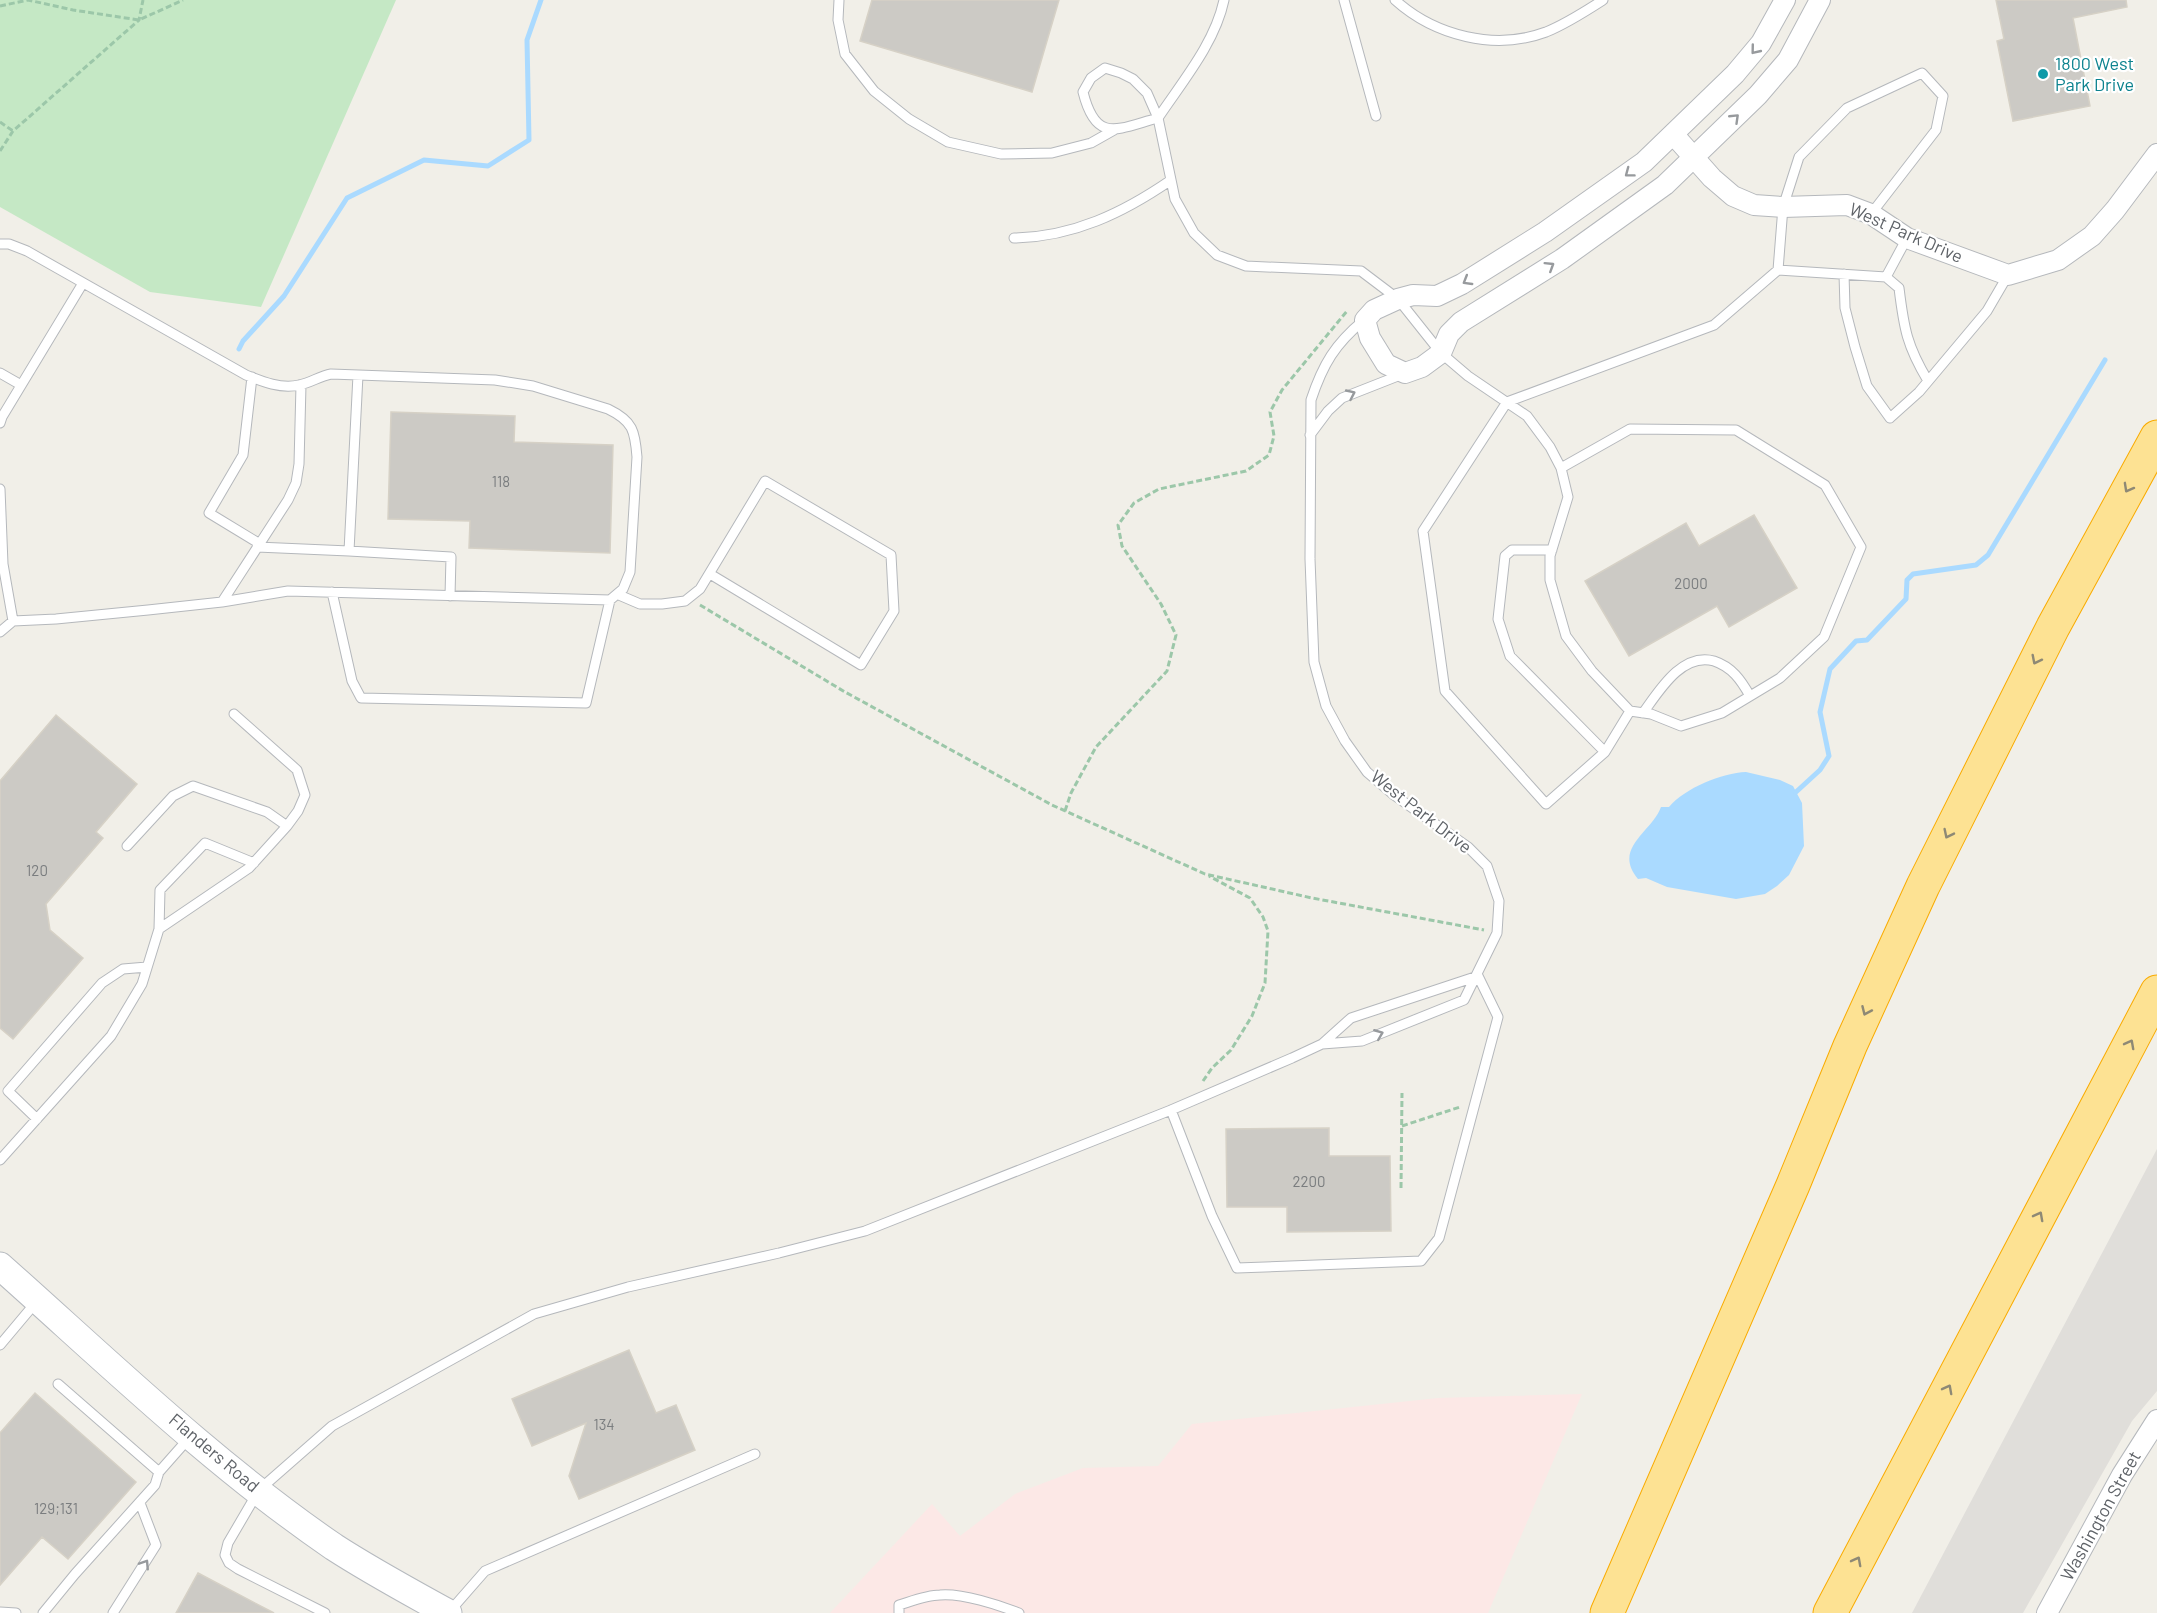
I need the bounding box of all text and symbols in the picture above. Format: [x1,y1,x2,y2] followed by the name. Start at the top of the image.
[1751,43,1762,54] one-way arrow
[2055,52,2134,95] place label: 1800 West Park Drive
[2036,67,2050,81] marker: 1800 West Park Drive
[1727,114,1738,125] one-way arrow
[1625,165,1636,176] one-way arrow
[1846,197,1967,267] street label: West Park Drive
[1544,262,1554,274] one-way arrow
[1463,274,1473,285] one-way arrow
[1344,390,1355,402] one-way arrow
[492,472,510,490] house number: 118
[2124,482,2135,492] one-way arrow
[1674,574,1708,592] house number: 2000
[2032,654,2043,664] one-way arrow
[1367,765,1477,858] street label: West Park Drive
[1944,827,1956,838] one-way arrow
[26,861,48,879] house number: 120
[1861,1004,1873,1015] one-way arrow
[1373,1029,1384,1041] one-way arrow
[2123,1040,2134,1050] one-way arrow
[1292,1172,1326,1190] house number: 2200
[2032,1212,2043,1223] one-way arrow
[1941,1384,1952,1395] one-way arrow
[165,1408,264,1496] street label: Flanders Road
[593,1415,615,1433] house number: 134
[2055,1447,2145,1584] street label: Washington Street
[34,1499,78,1517] house number: 129;131
[1850,1557,1861,1568] one-way arrow
[137,1560,149,1570] one-way arrow

